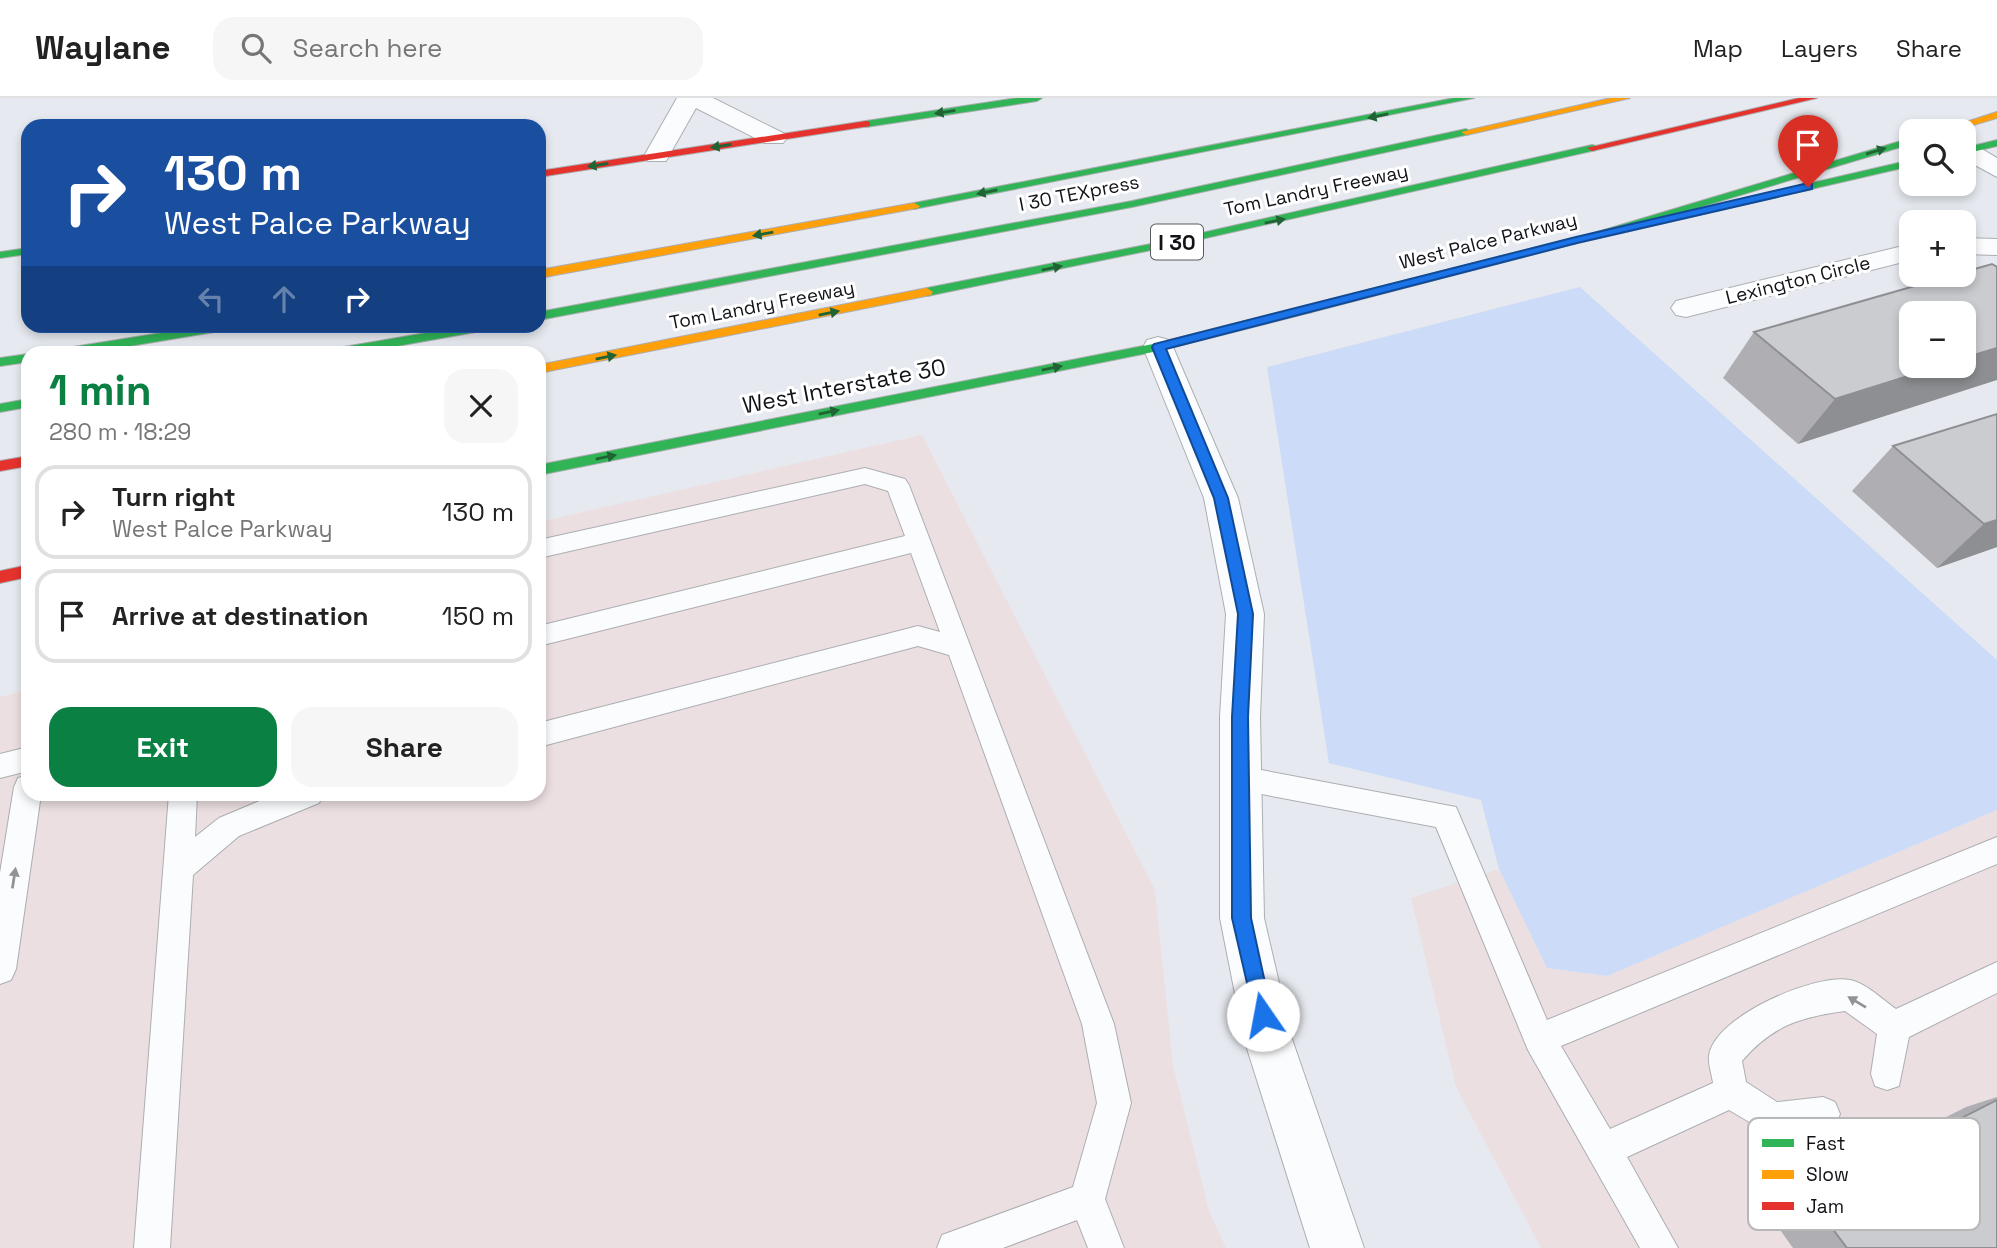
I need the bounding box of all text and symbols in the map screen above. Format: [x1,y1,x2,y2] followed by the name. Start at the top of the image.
[213,17,703,80] search box
[35,27,171,69] text: Waylane
[237,29,275,67] icon: search
[293,31,442,65] text: Search here
[1693,33,1743,64] text: Map
[1781,33,1858,64] text: Layers
[1896,33,1962,64] text: Share
[934,107,956,118] one-way arrow
[1367,111,1389,122] one-way arrow
[1778,115,1838,187] pin
[1899,119,1976,378] map controls
[1899,119,1976,196] button: search
[1789,126,1827,164] icon: arrive
[709,141,731,152] one-way arrow
[164,142,302,204] text: 130 m
[1866,146,1887,156] one-way arrow
[49,147,140,238] icon: right
[1222,158,1410,222] street label: Tom Landry Freeway
[587,160,609,171] one-way arrow
[1017,169,1141,217] street label: I 30 TEXpress
[976,187,998,198] one-way arrow
[164,203,471,243] text: West Palce Parkway
[1397,207,1579,275] street label: West Palce Parkway
[1899,210,1976,287] button: +
[1264,215,1286,226] one-way arrow
[1151,225,1203,260] road number: I 30
[752,229,774,240] one-way arrow
[1723,250,1873,310] street label: Lexington Circle
[1041,262,1063,273] one-way arrow
[667,275,857,335] street label: Tom Landry Freeway
[192,280,230,318] icon: left
[265,280,303,318] icon: ahead
[338,280,376,318] icon: right
[1899,301,1976,378] button: −
[818,307,840,318] one-way arrow
[595,351,617,362] one-way arrow
[740,352,948,420] street label: West Interstate 30
[1041,363,1063,374] one-way arrow
[49,364,152,417] text: 1 min
[444,369,518,443] button: close
[818,407,840,418] one-way arrow
[49,417,191,447] text: 280 m · 18:29
[595,451,617,462] one-way arrow
[112,480,236,514] text: Turn right
[53,493,91,531] icon: right
[442,495,514,529] text: 130 m
[112,514,333,544] text: West Palce Parkway
[53,597,91,635] icon: arrive
[112,599,369,633] text: Arrive at destination
[442,599,514,633] text: 150 m
[49,707,277,787] button: Exit
[291,707,518,787] button: Share
[9,866,20,888] one-way arrow
[1226,978,1300,1052] position arrow
[1847,996,1867,1009] one-way arrow
[1748,1118,1980,1230] legend
[1806,1131,1846,1156] text: Fast
[1806,1162,1849,1187] text: Slow
[1806,1194,1844,1219] text: Jam

